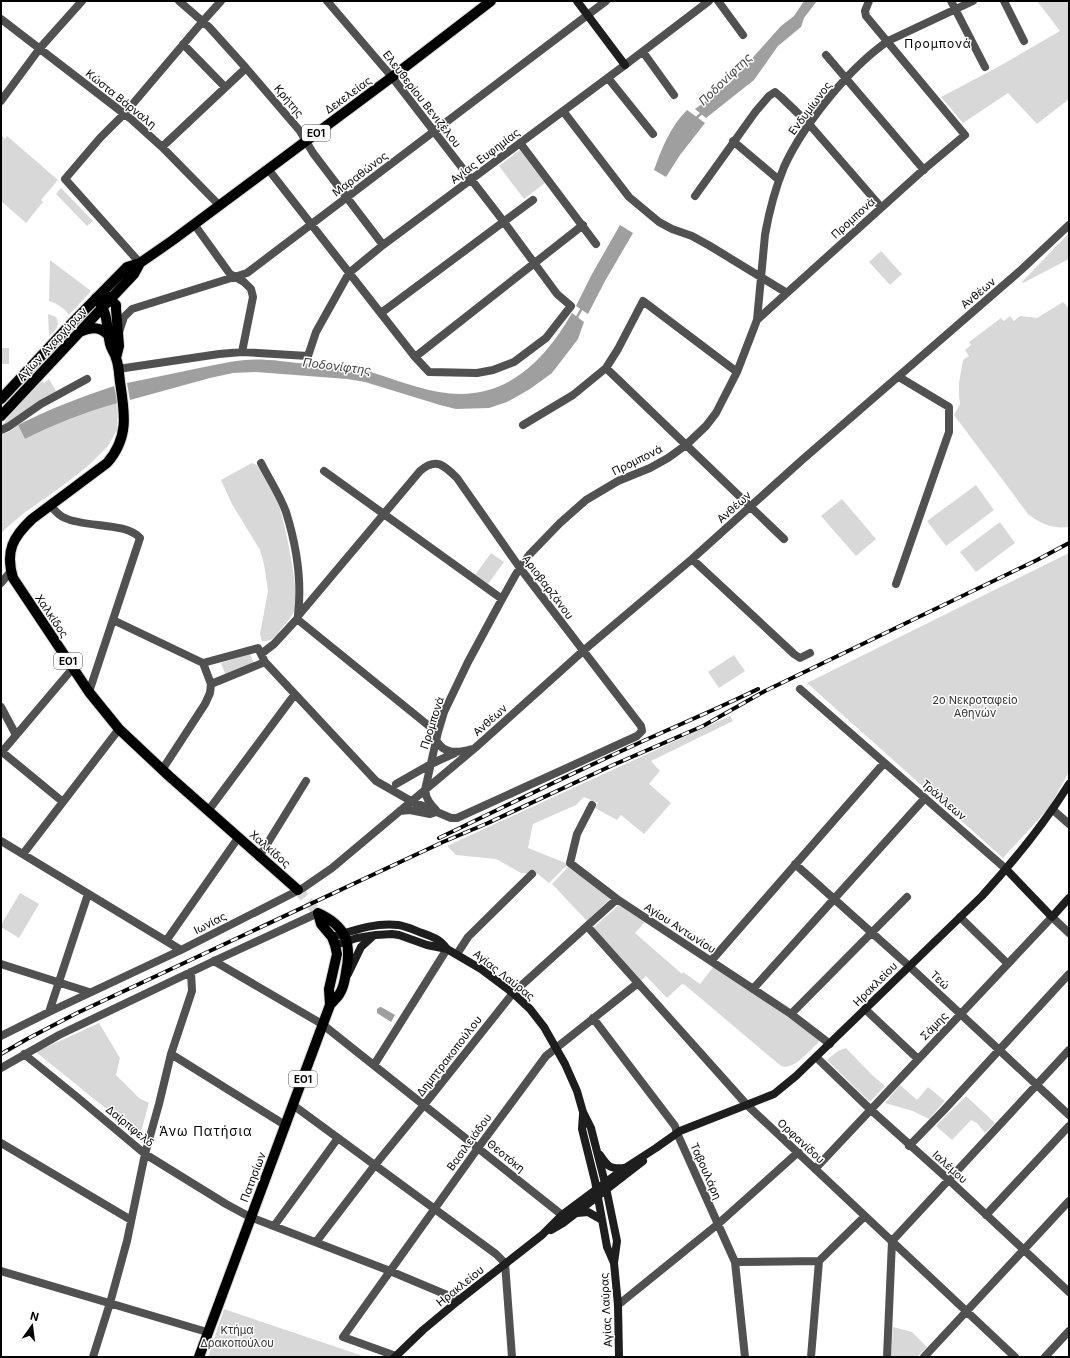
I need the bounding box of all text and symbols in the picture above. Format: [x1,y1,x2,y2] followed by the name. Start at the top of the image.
[904,36,972,51] district label: Προμπονά
[380,48,464,150] street label: Ελευθερίου Βενιζέλου
[695,50,755,108] water label: Ποδονίφτης
[83,66,159,132] street label: Κώστα Βάρναλη
[322,73,374,117] street label: Δεκελείας
[785,78,835,138] street label: Ενδυμίωνος
[271,82,307,120] street label: Κρήτης
[302,125,330,141] road number: ΕΟ1
[447,125,523,187] street label: Αγίας Ευφημίας
[329,149,391,199] street label: Μαραθώνος
[828,195,878,241] street label: Προμπονά
[958,274,999,312] street label: Ανθέων
[14,304,90,384] street label: Αγίων Αναργύρων
[302,354,372,378] water label: Ποδονίφτης
[609,442,665,478] street label: Προμπονά
[714,488,754,526] street label: Ανθέων
[519,552,577,622] street label: Αριοβαρζάνου
[32,592,72,640] street label: Χαλκίδος
[54,653,82,669] road number: ΕΟ1
[932,693,1018,720] park label: 2ο Νεκροταφείο Αθηνών
[417,695,447,751] street label: Προμπονά
[470,701,510,739] street label: Ανθέων
[919,777,970,824] street label: Τράλλεων
[247,827,293,871] street label: Χαλκίδος
[642,900,718,956] street label: Αγίου Αντωνίου
[191,909,229,937] street label: Ιωνίας
[470,947,538,1003] street label: Αγίας Λαύρας
[850,959,900,1009] street label: Ηρακλείου
[928,968,953,992] street label: Τεώ
[917,1009,951,1043] street label: Σάμης
[413,1013,485,1099] street label: Δημητρακοπούλου
[289,1071,317,1087] road number: ΕΟ1
[103,1102,157,1150] street label: Δαίρπφελδ
[444,1111,494,1173] street label: Βασιλειάδου
[775,1116,827,1166] street label: Ορφανίδου
[159,1123,253,1139] district label: Άνω Πατήσια
[484,1136,528,1176] street label: Θεοτόκη
[687,1140,725,1202] street label: Ταβουλάρη
[930,1148,970,1186] street label: Ιαλέμου
[237,1149,269,1204] street label: Πατησίων
[433,1263,487,1309] street label: Ηρακλείου
[597,1272,615,1348] street label: Αγίας Λαύρας
[12,1306,52,1346] north arrow
[29,1308,40,1324] text: N
[200,1323,274,1350] park label: Κτήμα Δρακοπούλου

